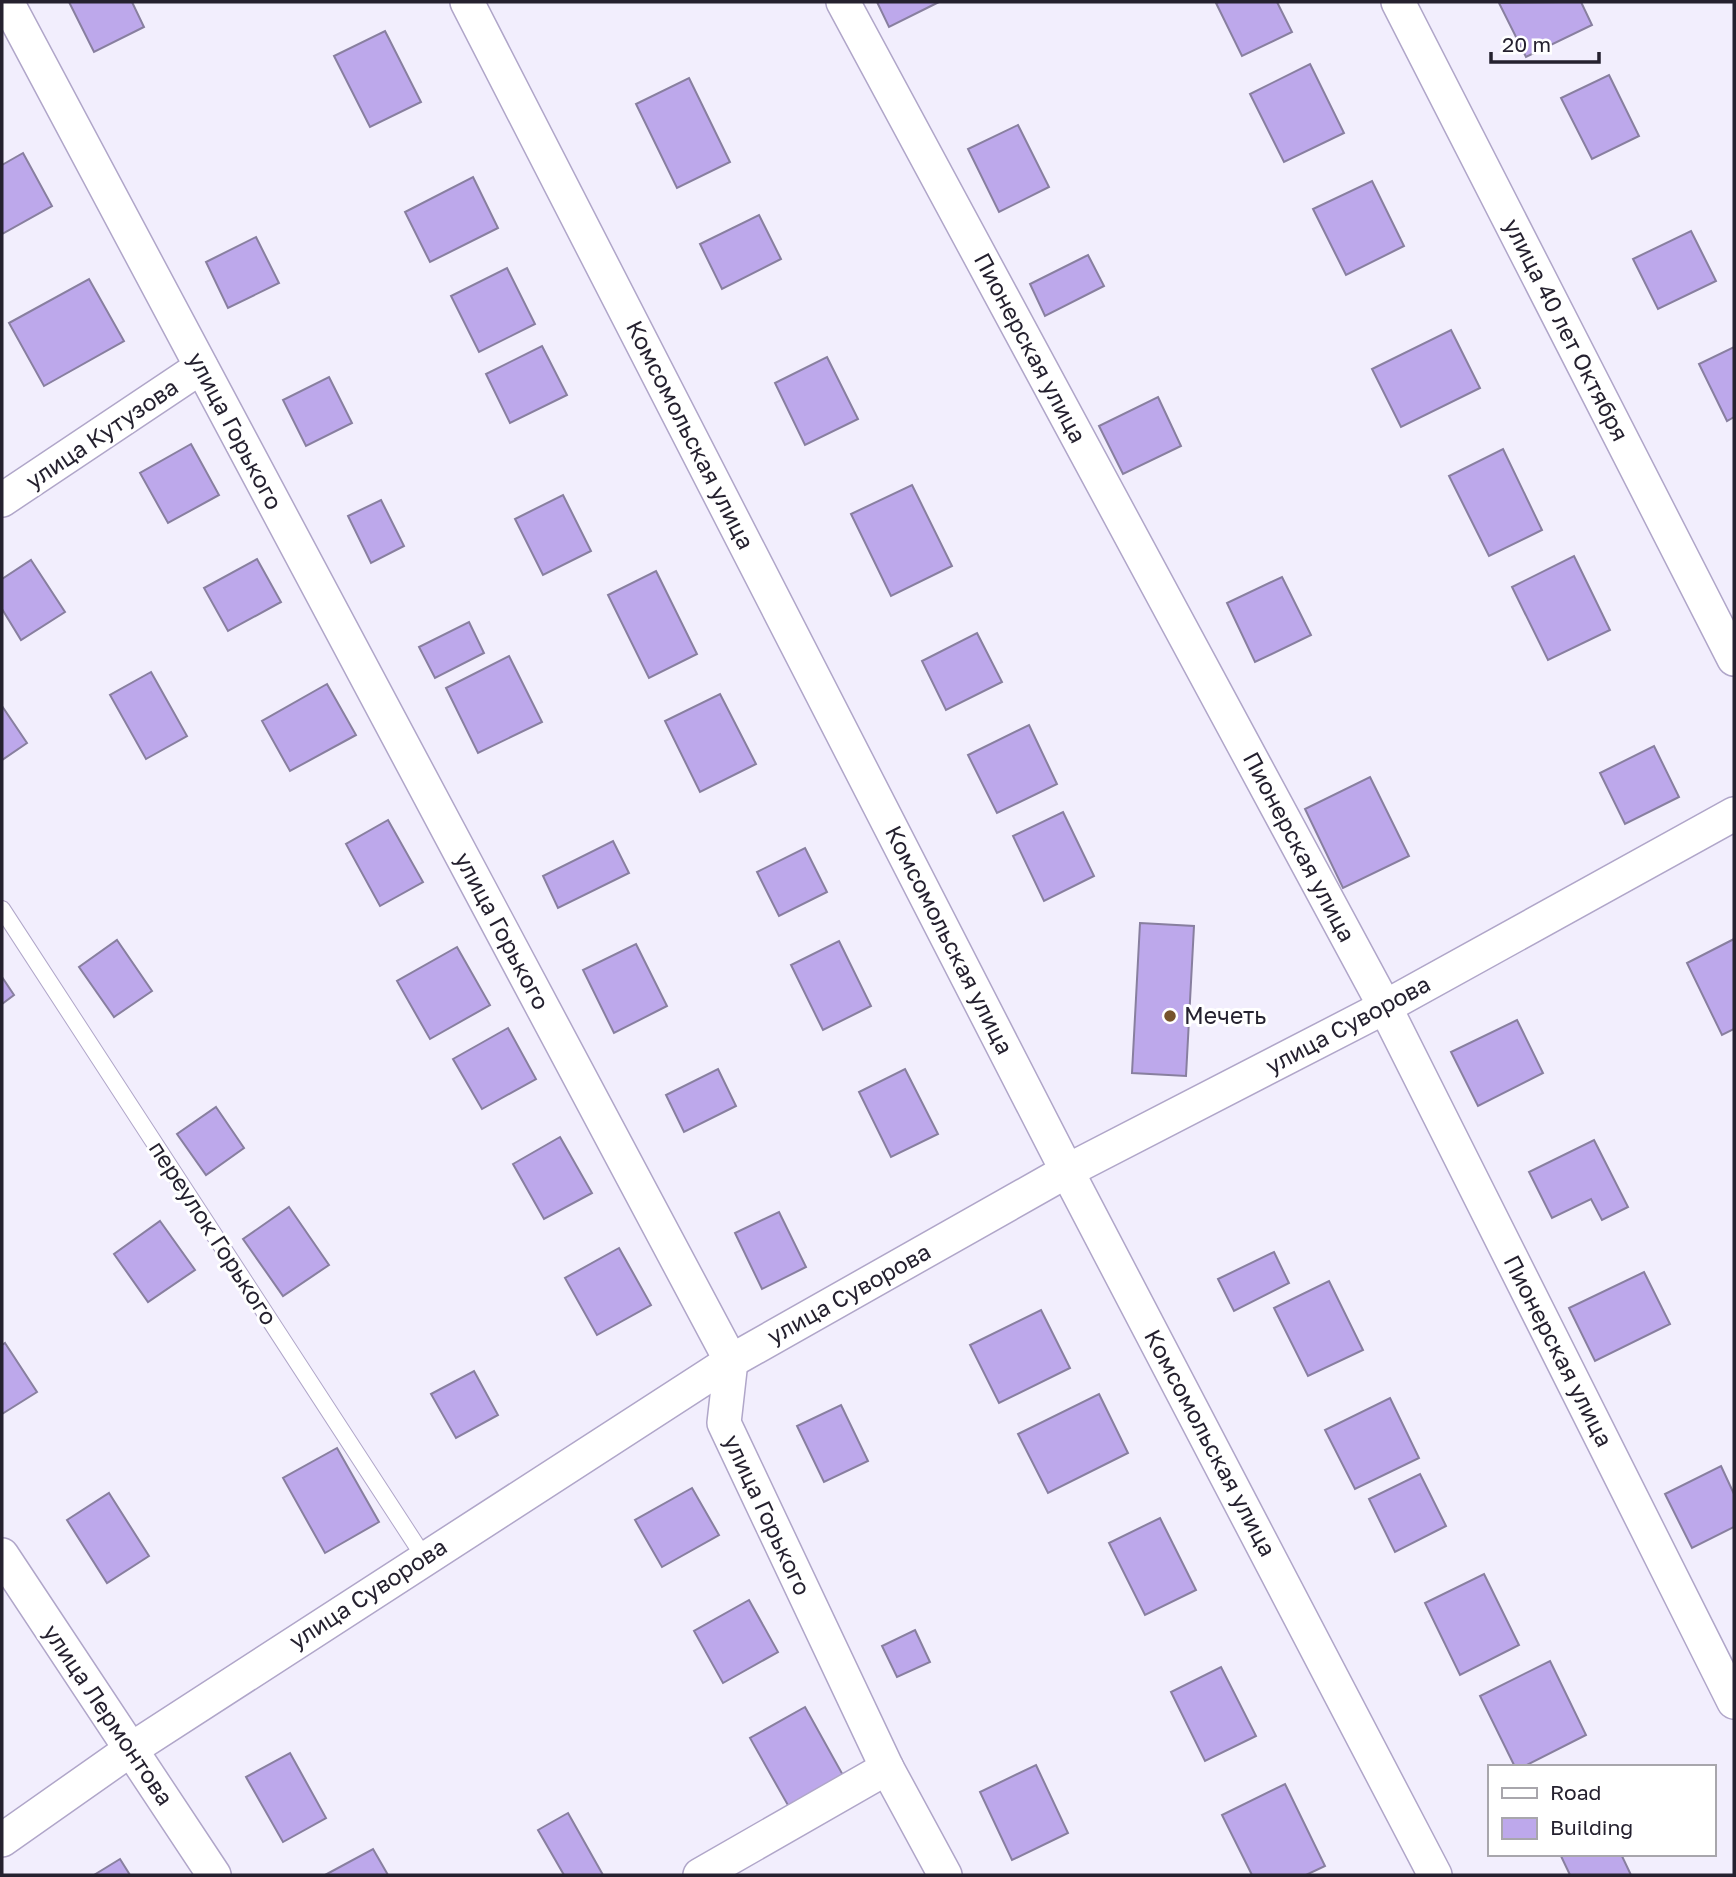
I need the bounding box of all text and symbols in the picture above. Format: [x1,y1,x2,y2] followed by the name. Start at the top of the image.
[1491,21,1600,65] scale bar
[1502,31,1551,57] text: 20 m
[1499,214,1635,446] street label: улица 40 лет Октября
[969,248,1093,447] street label: Пионерская улица
[621,315,761,554] street label: Комсомольская улица
[183,347,289,514] street label: улица Горького
[20,372,183,494] street label: улица Кутузова
[1238,747,1362,946] street label: Пионерская улица
[880,820,1020,1059] street label: Комсомольская улица
[450,847,556,1014] street label: улица Горького
[1260,969,1435,1079] street label: улица Суворова
[1184,1001,1266,1029] place label: Мечеть
[1162,1008,1178,1024] marker: Мечеть
[144,1135,284,1330] street label: переулок Горького
[762,1237,935,1350] street label: улица Суворова
[1498,1250,1619,1451] street label: Пионерская улица
[1139,1324,1283,1561] street label: Комсомольская улица
[718,1430,817,1599] street label: улица Горького
[283,1532,452,1655] street label: улица Суворова
[38,1619,180,1810] street label: улица Лермонтова
[1488,1765,1715,1856] legend
[1550,1779,1601,1805] text: Road
[1550,1814,1633,1840] text: Building

